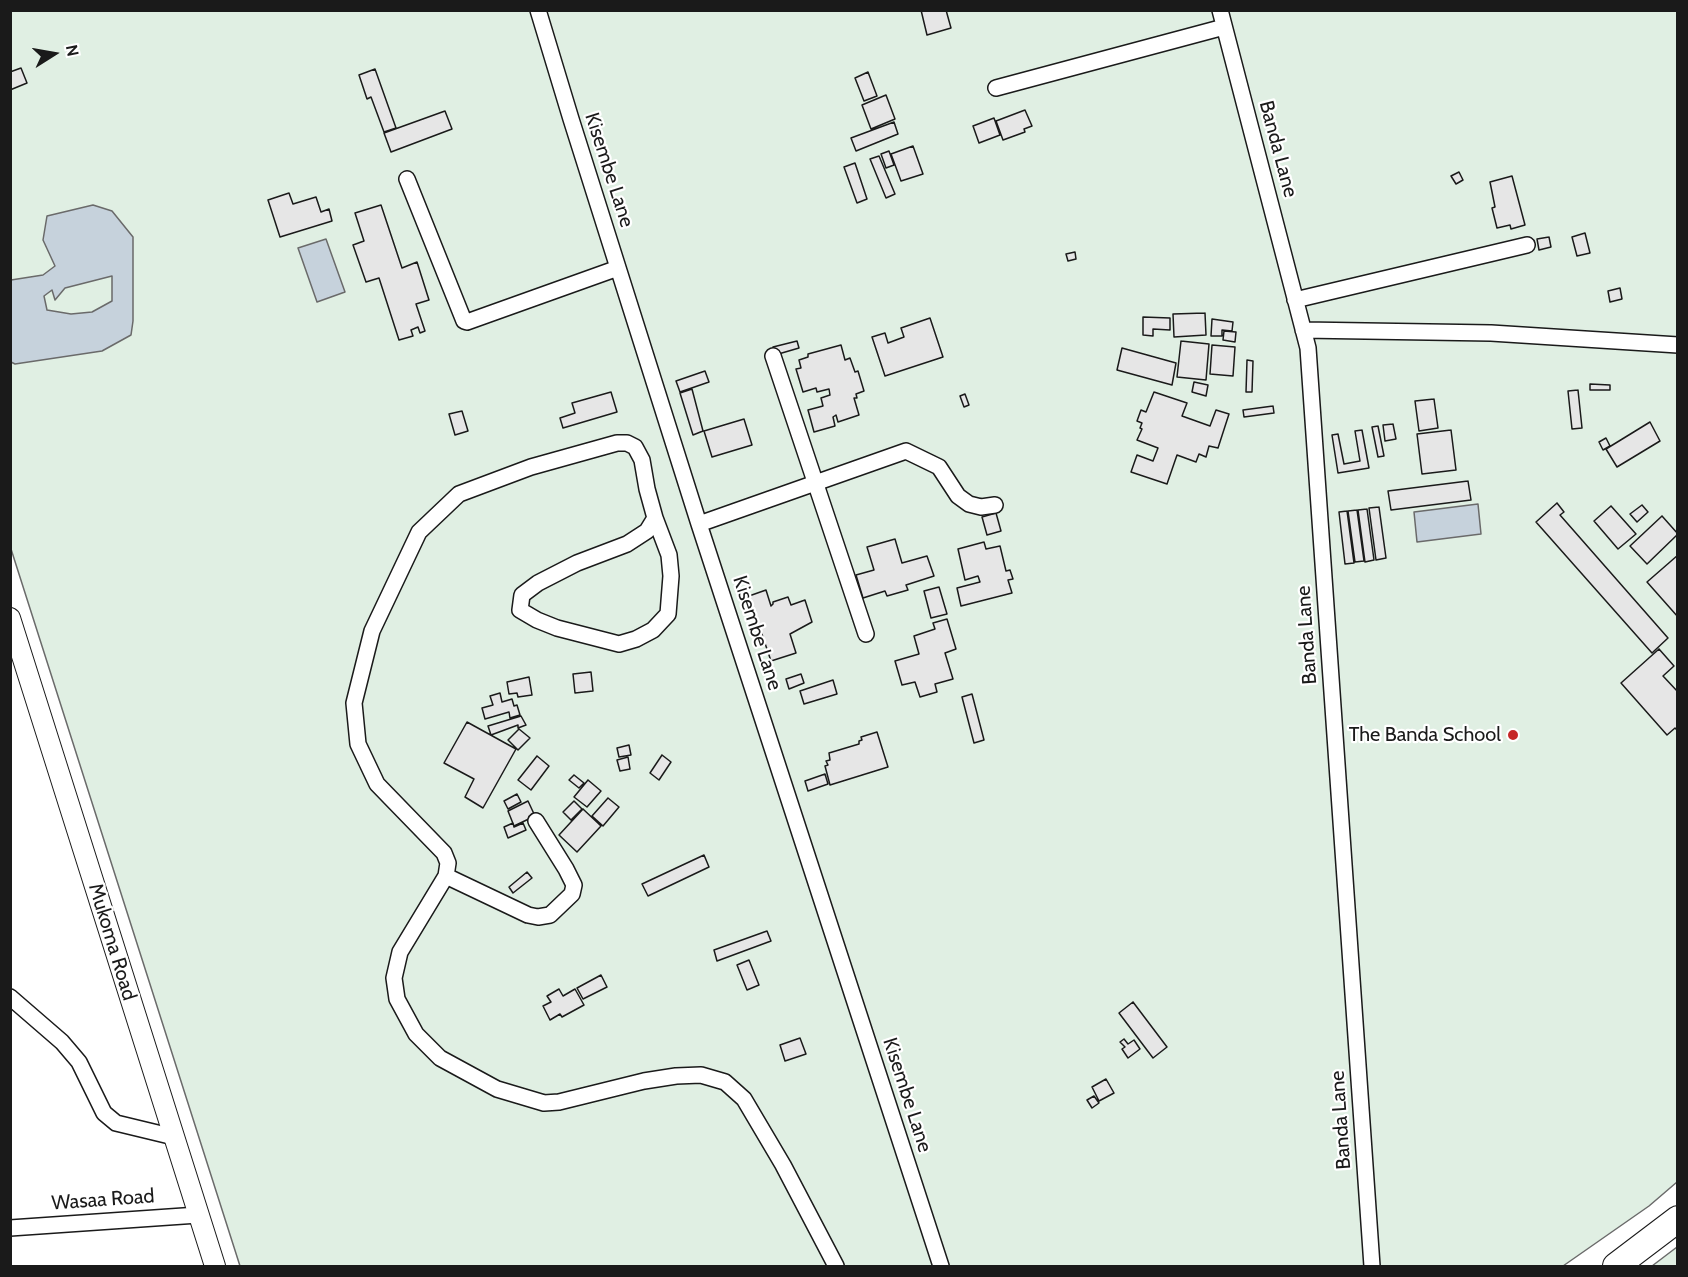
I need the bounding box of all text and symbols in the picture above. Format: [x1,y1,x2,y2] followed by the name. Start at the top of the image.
[24,24,84,84] north arrow
[62,43,83,58] text: N
[1254,98,1302,200] street label: Banda Lane
[579,110,639,230] street label: Kisembe Lane
[727,573,787,693] street label: Kisembe Lane
[1292,585,1322,685] street label: Banda Lane
[1349,723,1501,747] place label: The Banda School
[1506,728,1520,742] marker: The Banda School
[83,881,141,1003] street label: Mukoma Road
[877,1035,937,1155] street label: Kisembe Lane
[1326,1070,1356,1170] street label: Banda Lane
[51,1184,155,1216] street label: Wasaa Road

